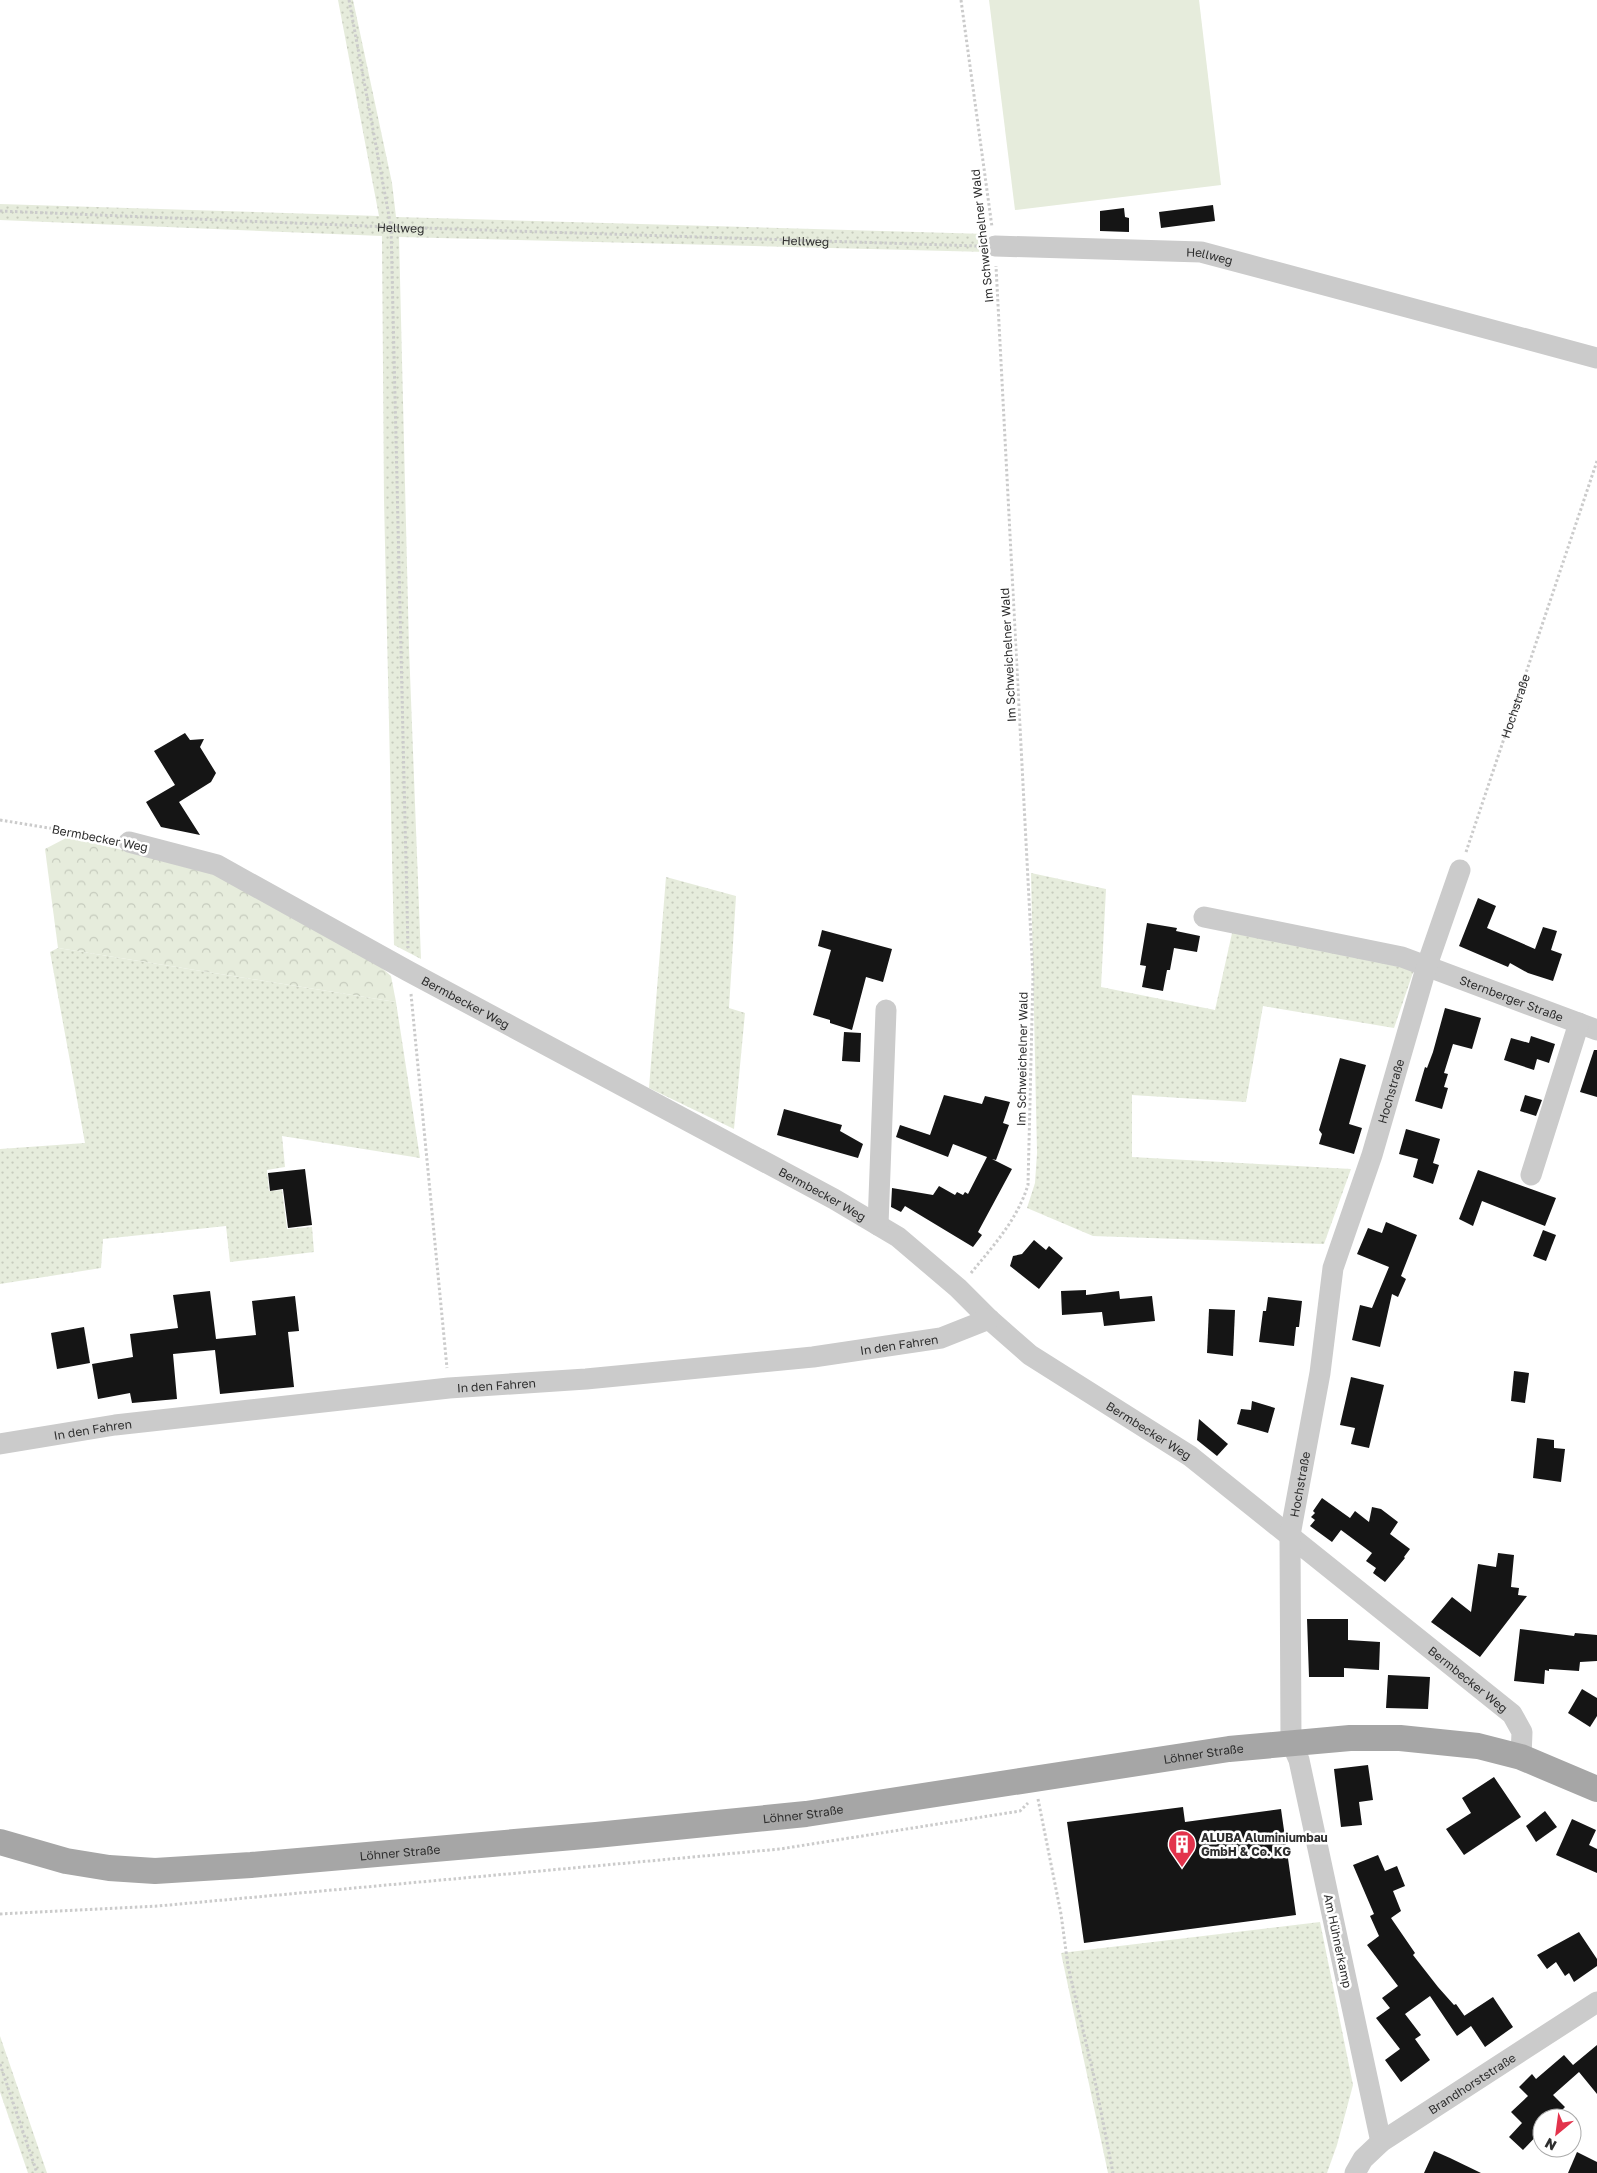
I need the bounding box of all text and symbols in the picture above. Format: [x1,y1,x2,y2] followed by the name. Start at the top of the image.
[968,168,996,304] street label: Im Schweichelner Wald
[377,219,425,236] street label: Hellweg
[781,232,830,249] street label: Hellweg
[1186,244,1235,268] street label: Hellweg
[997,588,1019,722] street label: Im Schweichelner Wald
[1497,672,1533,740] street label: Hochstraße
[51,821,149,855] street label: Bermbecker Weg
[419,972,513,1032] street label: Bermbecker Weg
[1458,972,1566,1024] street label: Sternberger Straße
[1013,992,1031,1126] street label: Im Schweichelner Wald
[1374,1057,1407,1125] street label: Hochstraße
[776,1163,869,1224] street label: Bermbecker Weg
[859,1331,939,1357] street label: In den Fahren
[456,1375,536,1395] street label: In den Fahren
[1104,1398,1194,1463] street label: Bermbecker Weg
[53,1416,133,1443] street label: In den Fahren
[1286,1450,1313,1518] street label: Hochstraße
[1425,1643,1511,1715] street label: Bermbecker Weg
[1162,1740,1244,1766] street label: Löhner Straße
[762,1801,844,1826] street label: Löhner Straße
[1167,1829,1197,1868] building icon: ALUBA Aluminiumbau GmbH & Co. KG
[1201,1830,1328,1859] place label: ALUBA Aluminiumbau GmbH & Co. KG
[359,1841,441,1863] street label: Löhner Straße
[1321,1893,1355,1989] street label: Am Hühnerkamp
[1425,2049,1518,2117] street label: Brandhorststraße
[1532,2108,1582,2158] north arrow
[1542,2135,1559,2155] text: N

